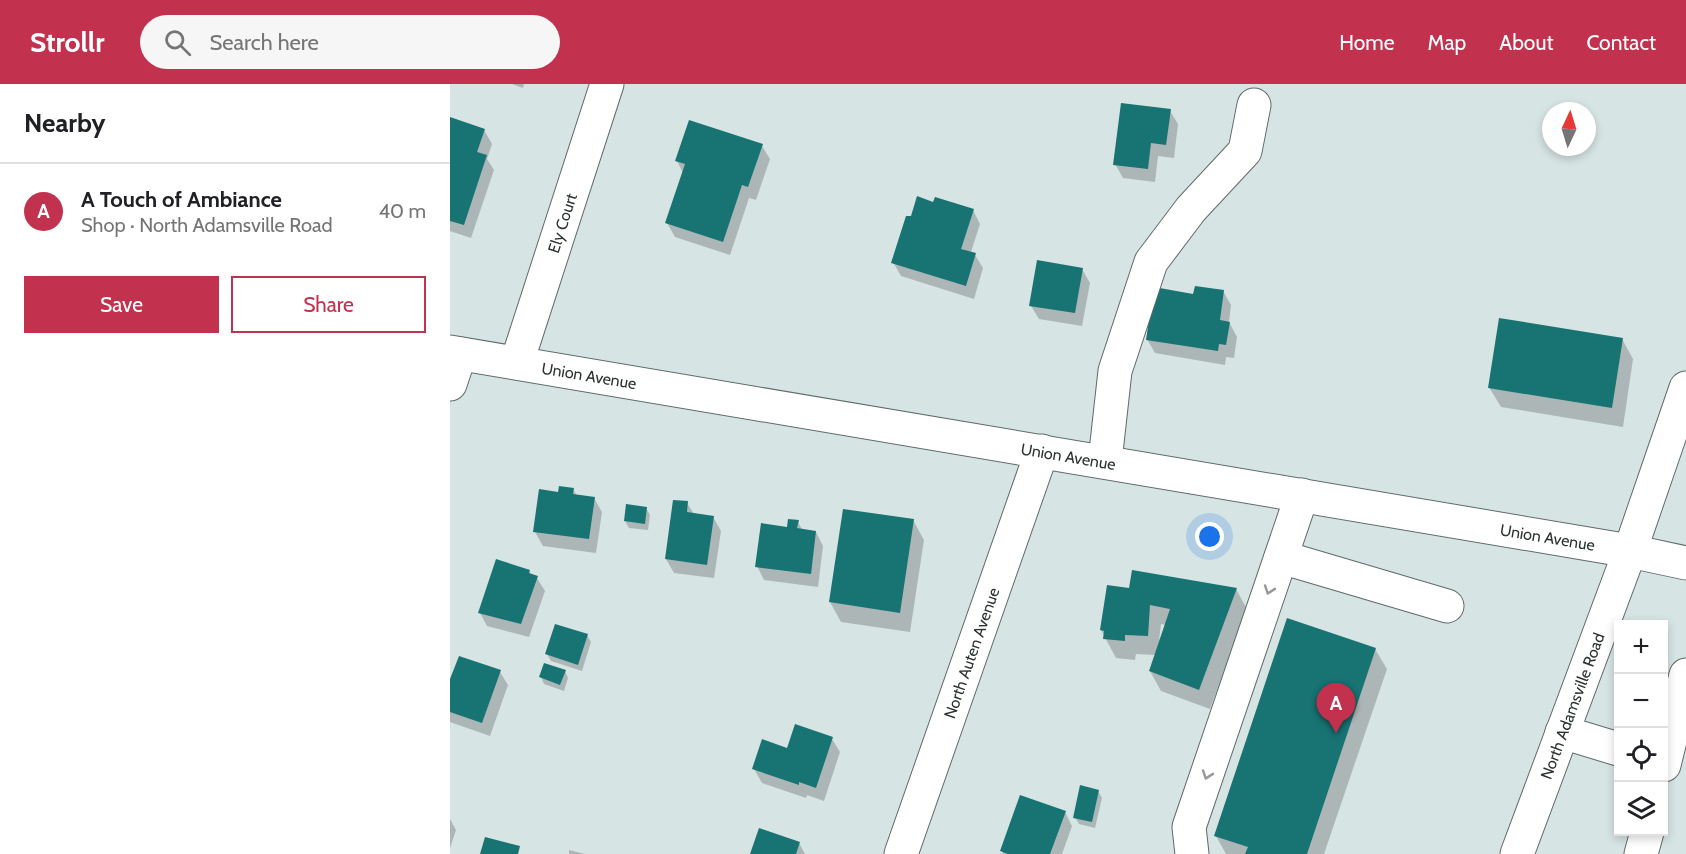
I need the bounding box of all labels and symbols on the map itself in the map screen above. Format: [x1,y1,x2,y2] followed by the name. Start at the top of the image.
[1542,102,1596,156] north arrow
[544,190,581,255] street label: Ely Court
[540,359,638,393] street label: Union Avenue
[1019,439,1117,474] street label: Union Avenue
[1499,520,1596,555] street label: Union Avenue
[1195,522,1224,551] your location
[1264,584,1277,595] one-way arrow
[940,585,1003,721] street label: North Auten Avenue
[1537,630,1609,782] street label: North Adamsville Road
[1316,684,1356,733] pin: A
[1201,769,1214,780] one-way arrow

